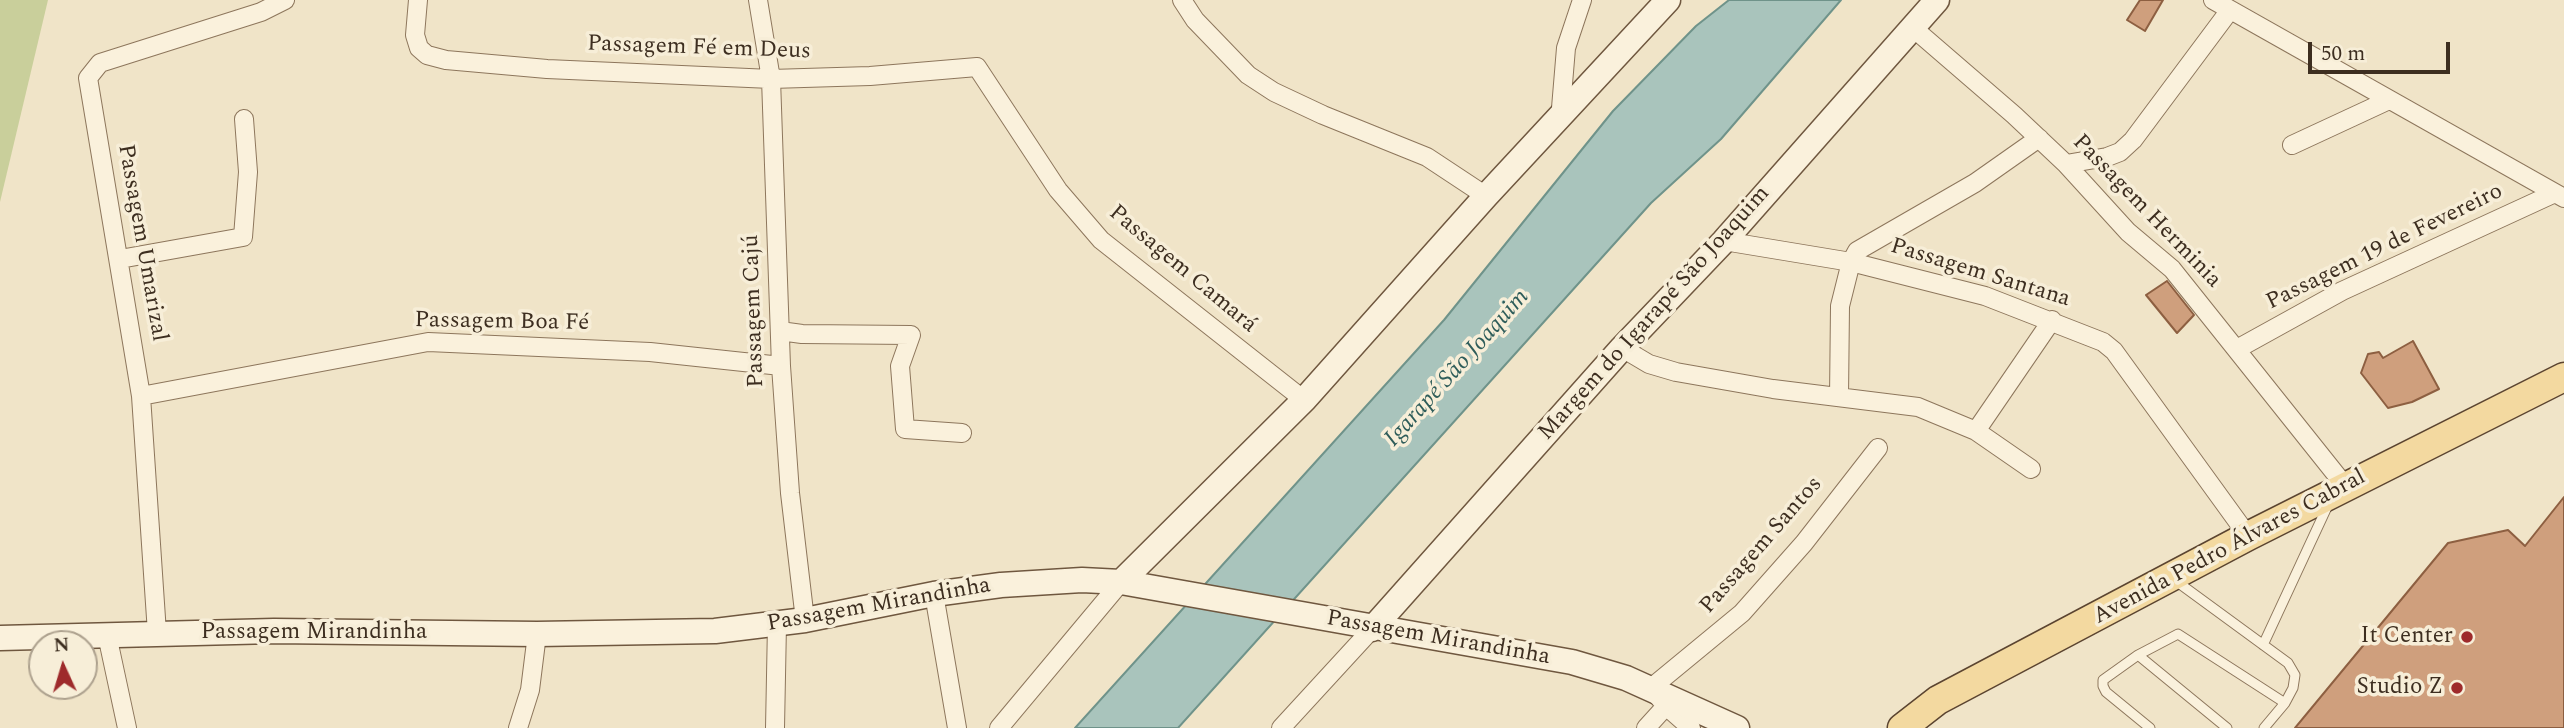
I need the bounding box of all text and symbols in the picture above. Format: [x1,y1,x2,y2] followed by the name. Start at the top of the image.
[2312,28,2454,72] scale bar
[587,31,811,67] street label: Passagem Fé em Deus
[2321,38,2365,70] text: 50 m
[2066,130,2226,294] street label: Passagem Herminia
[110,142,172,344] street label: Passagem Umarizal
[2262,179,2508,317] street label: Passagem 19 de Fevereiro
[1533,181,1777,447] street label: Margem do Igarapé São Joaquim
[1102,200,1262,340] street label: Passagem Camará
[739,234,771,388] street label: Passagem Cajú
[1887,234,2073,314] street label: Passagem Santana
[1380,284,1536,454] water label: Igarapé São Joaquim
[414,308,590,338] street label: Passagem Boa Fé
[2089,464,2371,632] street label: Avenida Pedro Álvares Cabral
[1695,472,1829,620] street label: Passagem Santos
[765,573,993,639] street label: Passagem Mirandinha
[1324,606,1552,672] street label: Passagem Mirandinha
[201,619,427,647] street label: Passagem Mirandinha
[2361,623,2453,651] place label: It Center
[2459,629,2475,645] marker: It Center
[28,630,98,700] north arrow
[53,631,70,661] text: N
[2356,674,2443,702] place label: Studio Z
[2449,680,2465,696] marker: Studio Z

